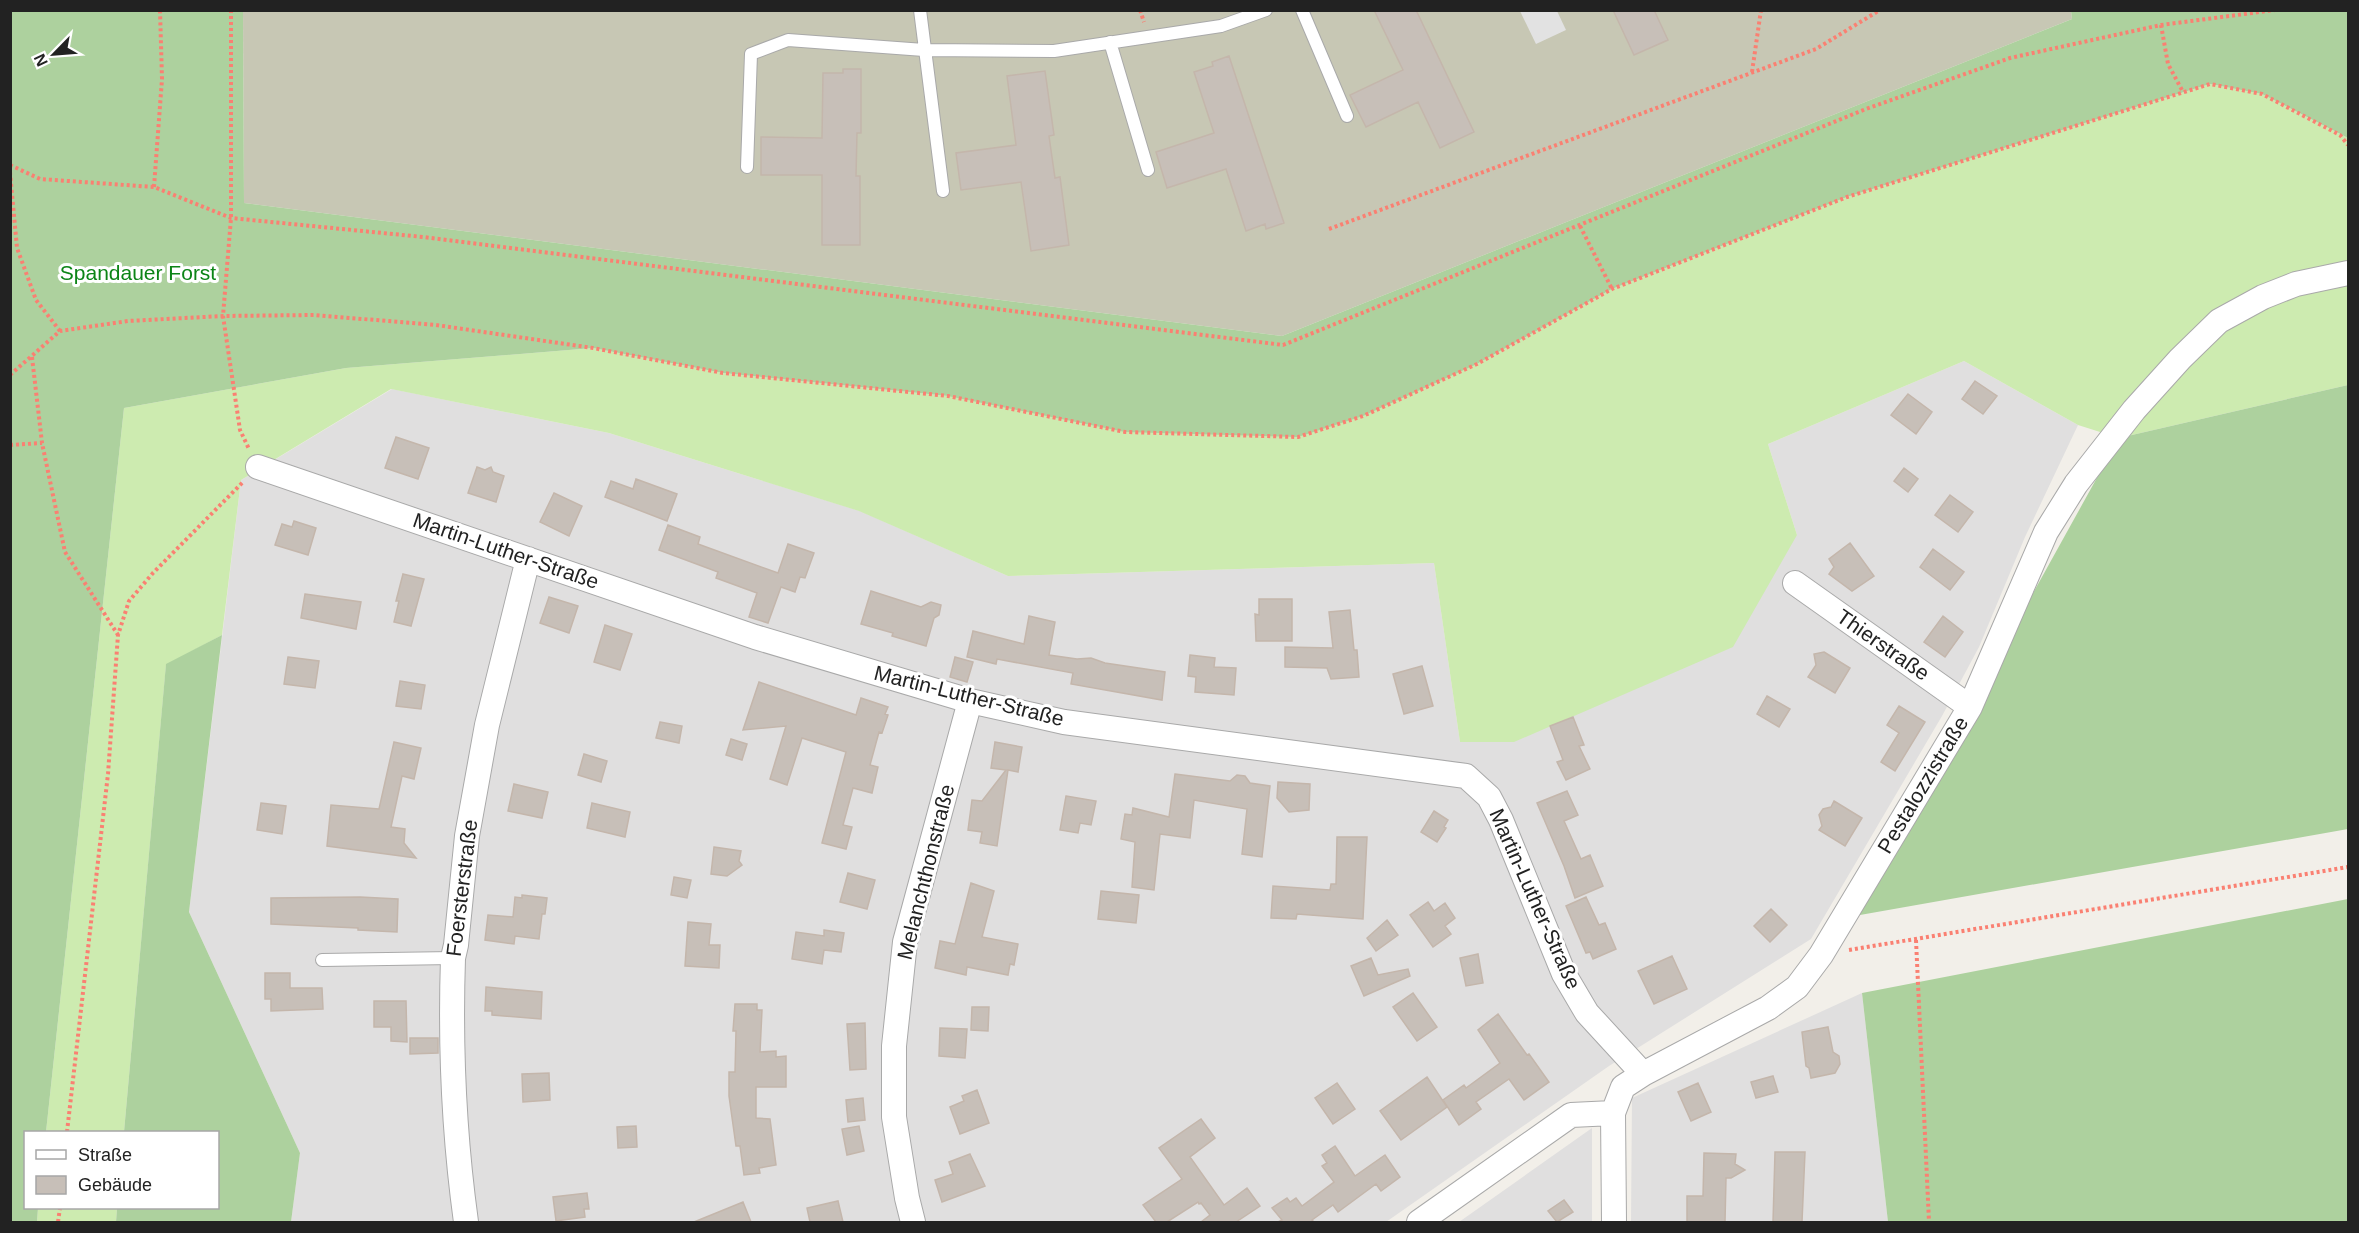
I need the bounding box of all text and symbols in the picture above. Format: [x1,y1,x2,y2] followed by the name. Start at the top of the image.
[24,24,84,84] north arrow
[31,51,51,69] text: N
[60,261,216,284] park label: Spandauer Forst
[410,508,602,593] street label: Martin-Luther-Straße
[1833,604,1934,685] street label: Thierstraße
[872,661,1066,730] street label: Martin-Luther-Straße
[1873,712,1972,857] street label: Pestalozzistraße
[893,782,958,962] street label: Melanchthonstraße
[1485,805,1586,993] street label: Martin-Luther-Straße
[442,818,481,958] street label: Foersterstraße
[24,1131,219,1209] legend
[78,1145,132,1165] text: Straße
[78,1175,152,1195] text: Gebäude

